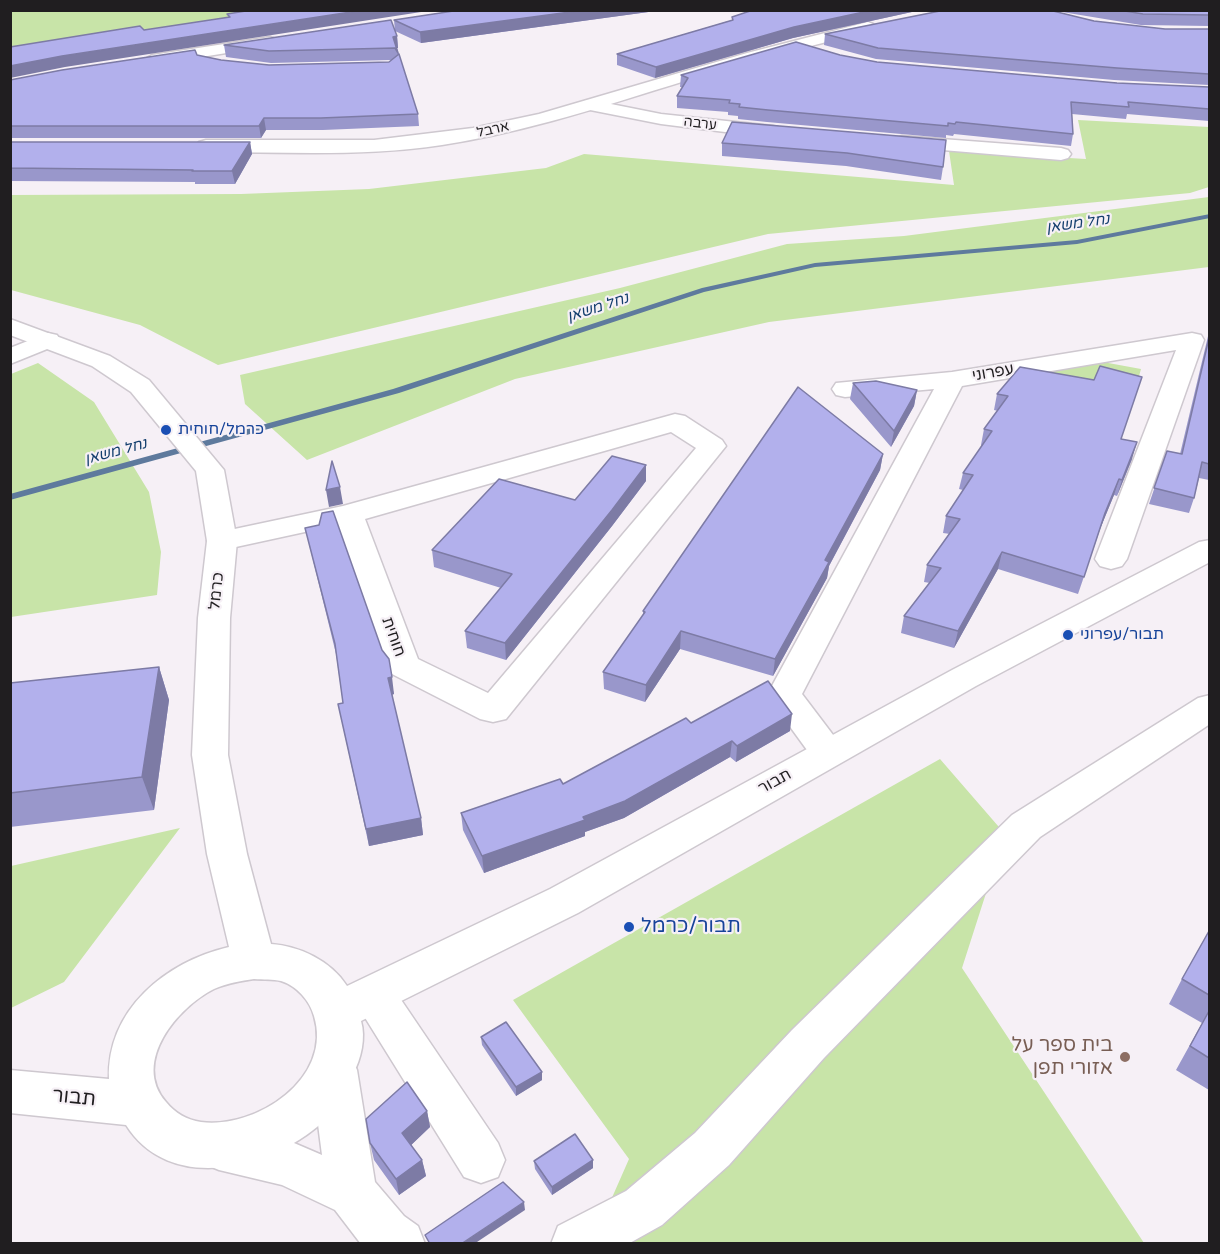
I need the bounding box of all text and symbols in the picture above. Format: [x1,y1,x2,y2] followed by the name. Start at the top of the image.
[682,114,718,134] street label: ערבה
[475,118,511,142] street label: ארבל
[1045,211,1111,237] water label: נחל משאן
[565,290,631,326] water label: נחל משאן
[971,360,1015,386] street label: עפרוני
[178,420,264,440] place label: כרמל/חוחית
[159,423,173,437] marker: כרמל/חוחית
[83,435,149,469] water label: נחל משאן
[205,571,229,611] street label: כרמל
[377,614,409,660] street label: חוחית
[1080,625,1164,645] place label: תבור/עפרוני
[1061,628,1075,642] marker: תבור/עפרוני
[755,765,795,799] street label: תבור
[641,915,741,939] place label: תבור/כרמל
[622,920,636,934] marker: תבור/כרמל
[1012,1034,1113,1081] place label: בית ספר על אזורי תפן
[1118,1050,1132,1064] marker: בית ספר על אזורי תפן
[51,1084,97,1112] street label: תבור

